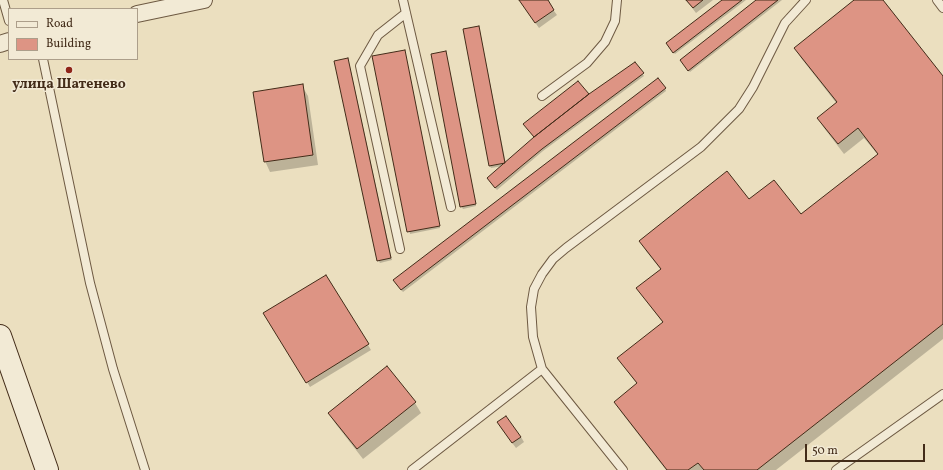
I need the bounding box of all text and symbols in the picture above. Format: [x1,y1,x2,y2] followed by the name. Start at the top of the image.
[8,8,138,60] legend
[46,16,73,32] text: Road
[46,36,91,52] text: Building
[64,65,74,75] marker: улица Шатенево
[12,77,126,93] place label: улица Шатенево
[807,436,927,462] scale bar
[812,443,838,459] text: 50 m

